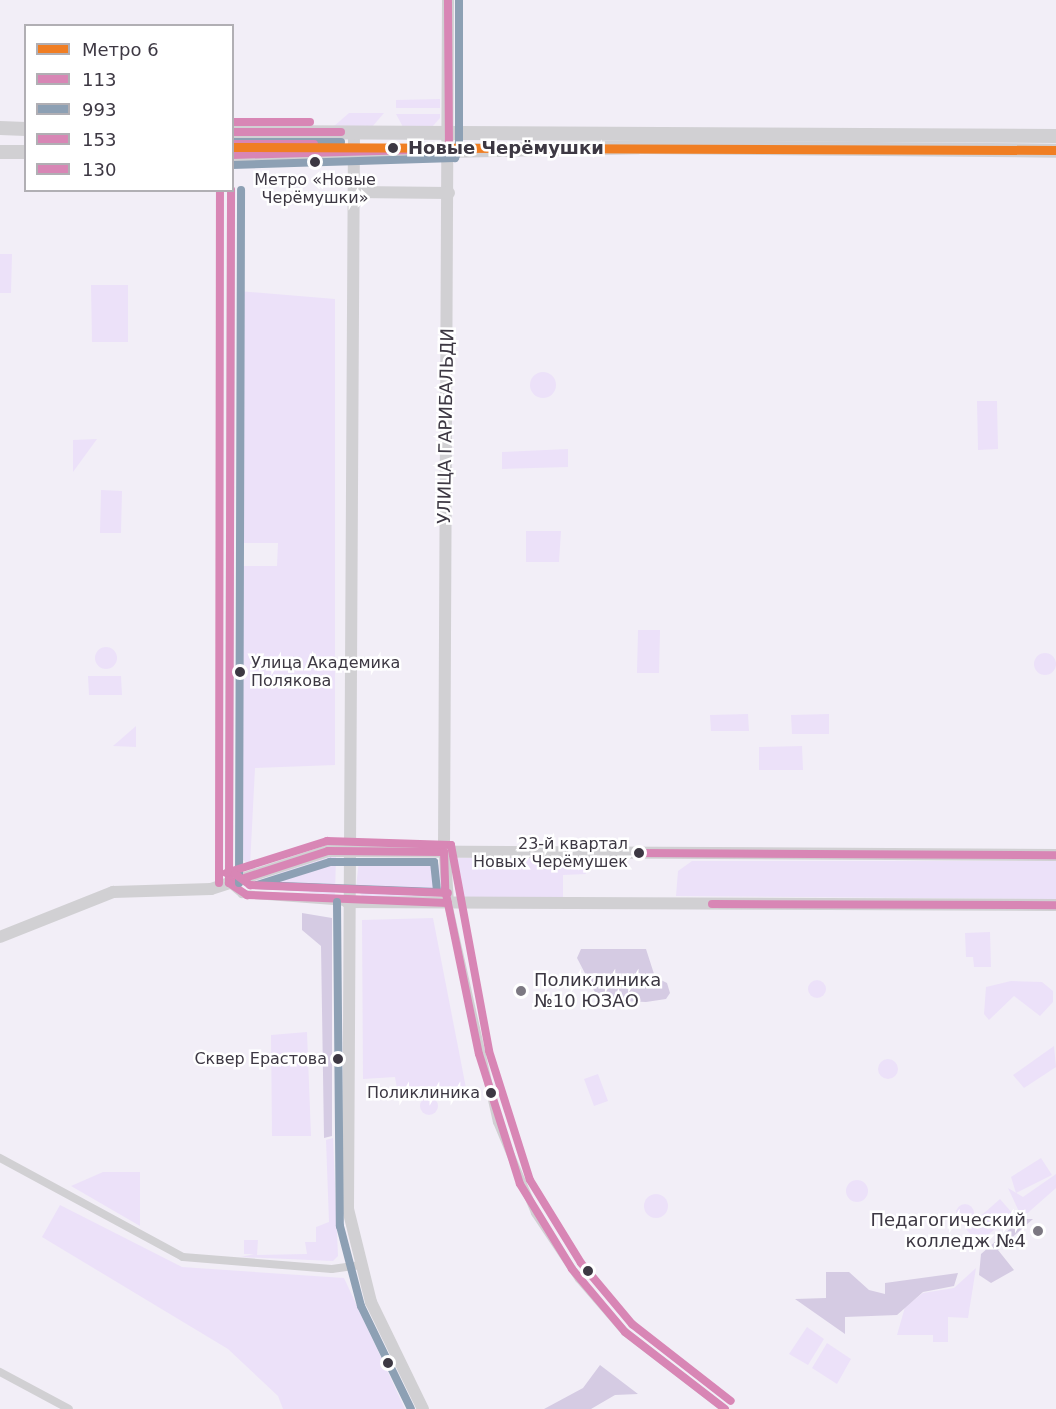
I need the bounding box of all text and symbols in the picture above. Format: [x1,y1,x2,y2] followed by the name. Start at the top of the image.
[24,24,234,192] legend
[82,39,159,60] text: Метро 6
[82,69,116,90] text: 113
[82,99,116,120] text: 993
[82,129,116,150] text: 153
[408,137,604,159] place label: Новые Черёмушки
[383,138,403,158] marker: Новые Черёмушки
[309,156,321,168] marker: Метро «Новые Черёмушки»
[82,159,116,180] text: 130
[254,170,376,208] place label: Метро «Новые Черёмушки»
[433,328,459,524] street label: УЛИЦА ГАРИБАЛЬДИ
[251,653,400,691] place label: Улица Академика Полякова
[234,666,246,678] marker: Улица Академика Полякова
[473,834,628,872] place label: 23-й квартал Новых Черёмушек
[633,847,645,859] marker: 23-й квартал Новых Черёмушек
[534,970,661,1012] place label: Поликлиника №10 ЮЗАО
[512,982,530,1000] marker: Поликлиника №10 ЮЗАО
[194,1049,327,1069] place label: Сквер Ерастова
[332,1053,344,1065] marker: Сквер Ерастова
[367,1083,480,1103] place label: Поликлиника
[485,1087,497,1099] marker: Поликлиника
[870,1210,1026,1252] place label: Педагогический колледж №4
[1031,1224,1045,1238] marker: Педагогический колледж №4
[582,1265,594,1277] unlabelled marker
[382,1357,394,1369] unlabelled marker

